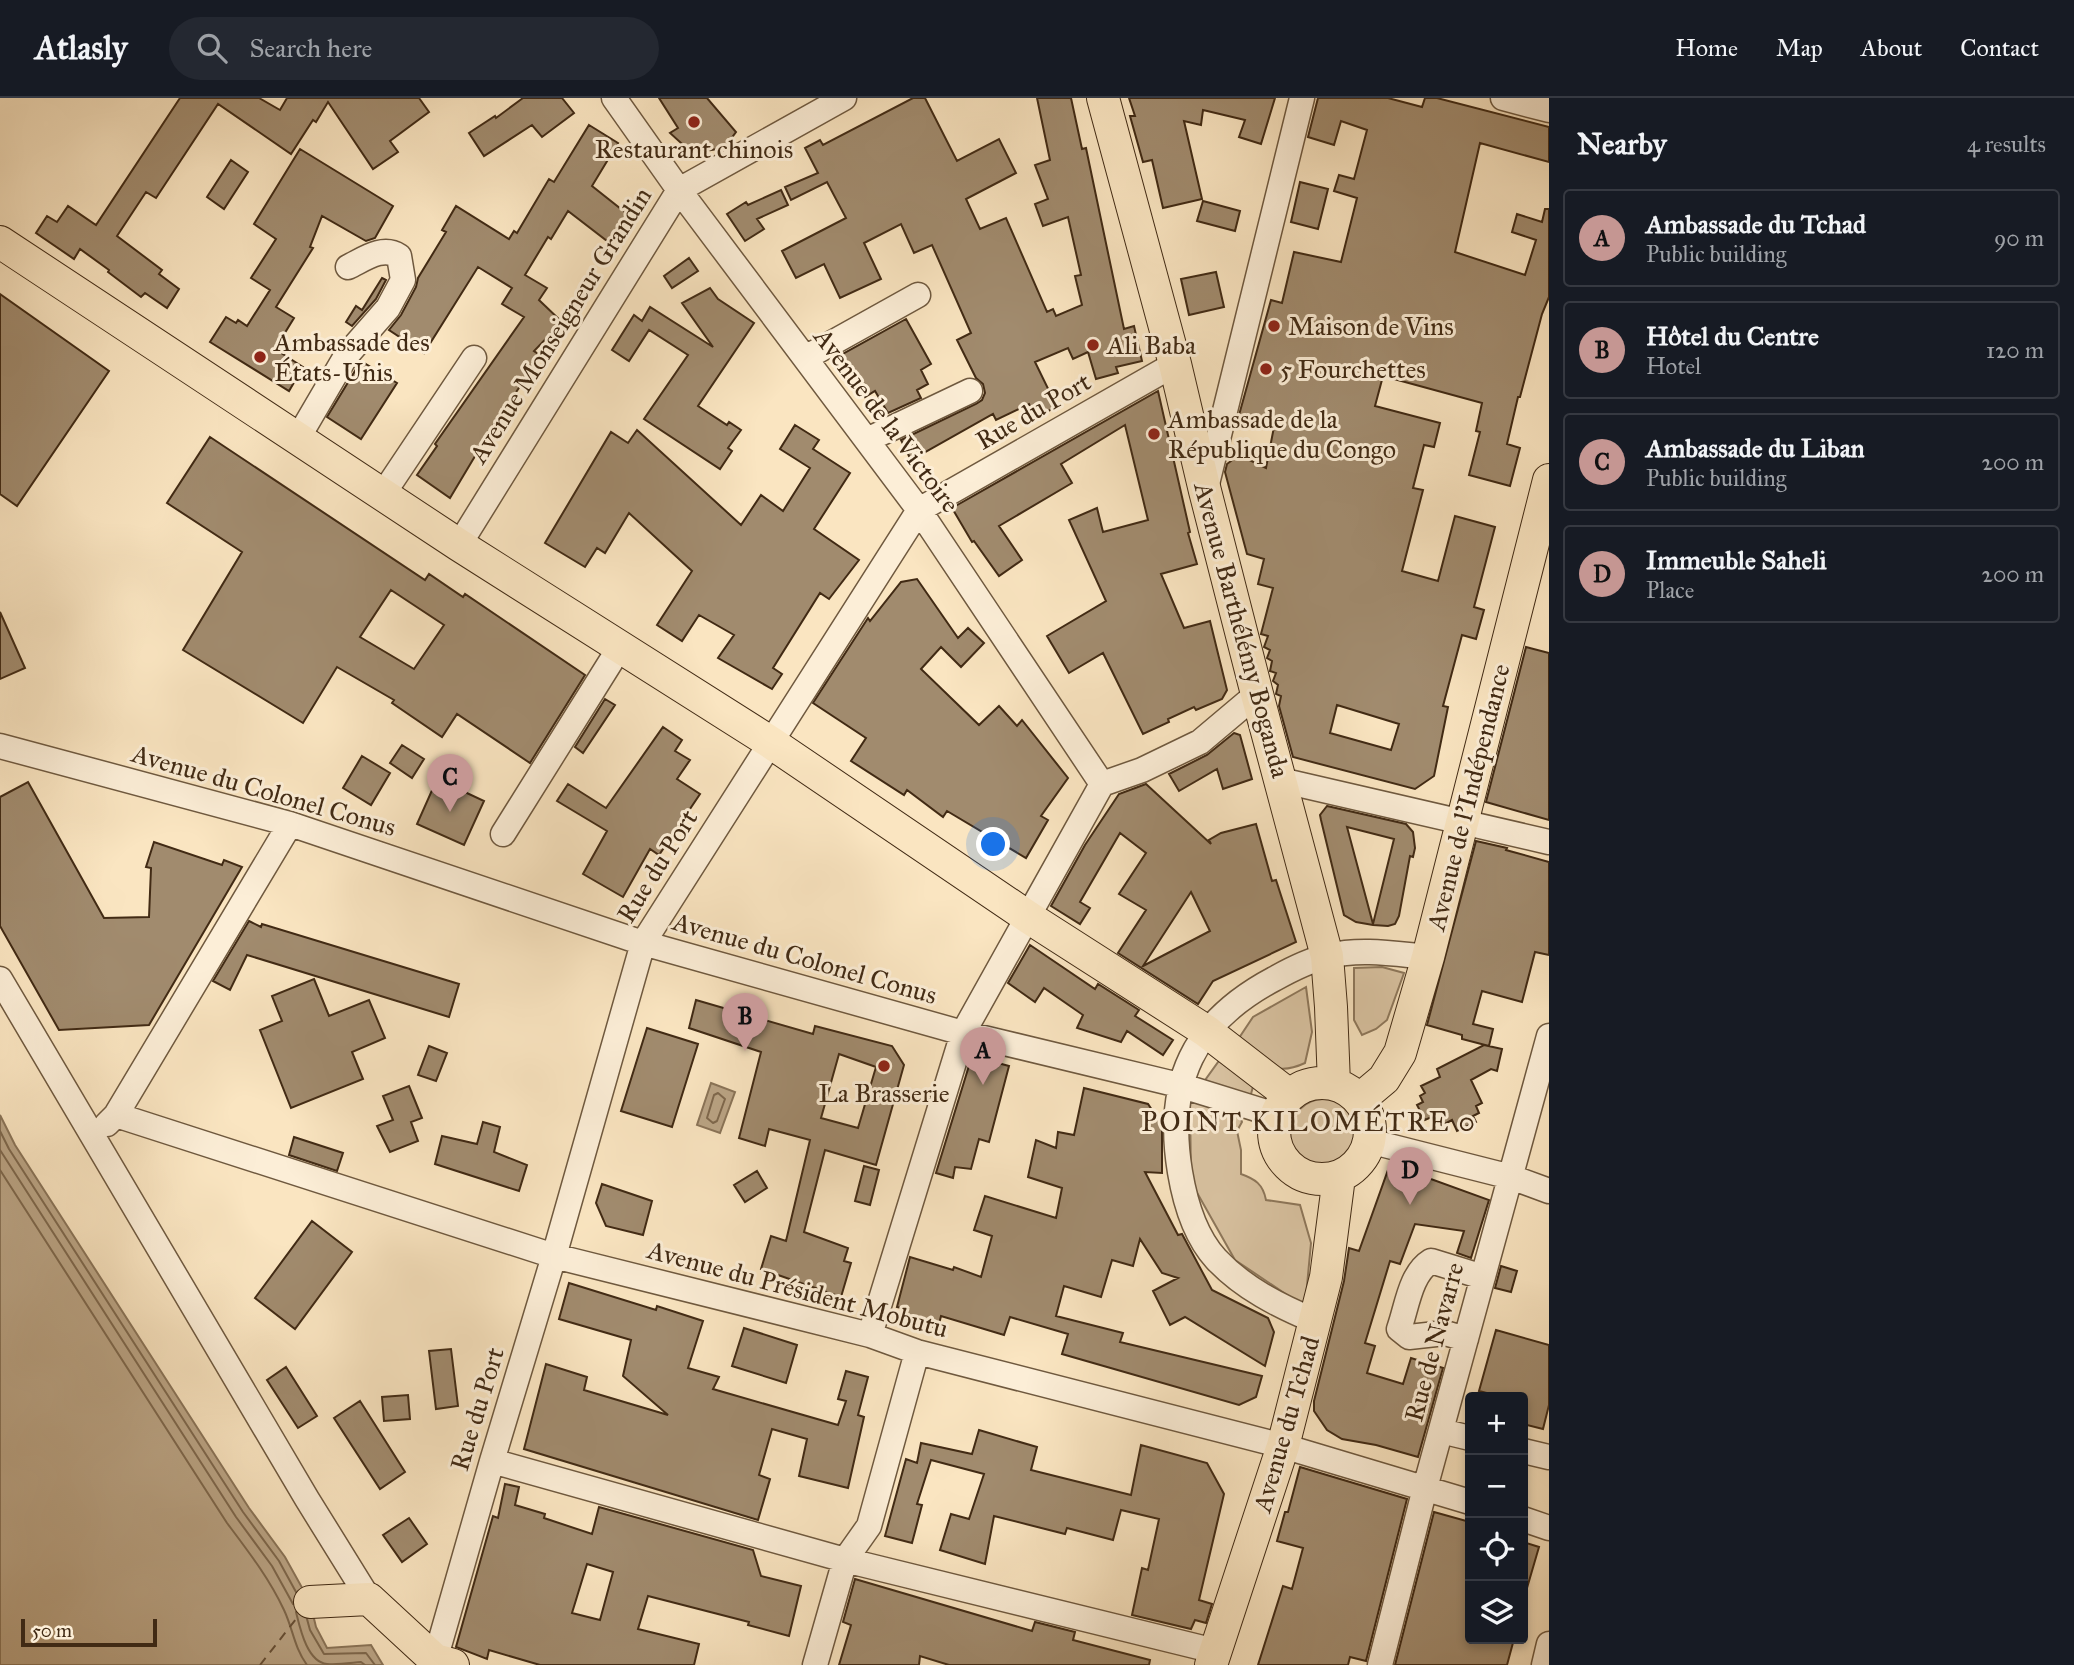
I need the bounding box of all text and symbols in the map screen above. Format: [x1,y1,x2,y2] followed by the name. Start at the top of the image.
[169,17,659,80] search box
[35,28,127,68] text: Atlasly
[193,29,231,67] icon: search
[249,32,372,64] text: Search here
[1675,33,1738,63] text: Home
[1776,33,1823,63] text: Map
[1861,33,1922,63] text: About
[1960,33,2039,63] text: Contact
[686,114,702,130] marker: Restaurant chinois
[1577,126,1667,162] text: Nearby
[1967,130,2046,158] text: 4 results
[595,133,793,165] place label: Restaurant chinois
[461,181,658,470] street label: Avenue Monseigneur Grandin
[1646,208,1866,240] text: Ambassade du Tchad
[1594,224,1610,252] text: A
[1994,224,2044,252] text: 90 m
[1646,240,1786,268] text: Public building
[1288,310,1454,342] place label: Maison de Vins
[1266,318,1282,334] marker: Maison de Vins
[1646,320,1819,352] text: Hôtel du Centre
[807,321,967,519] street label: Avenue de la Victoire
[273,326,430,388] place label: Ambassade des États-Unis
[1106,329,1196,361] place label: Ali Baba
[1594,336,1610,364] text: B
[1986,336,2044,364] text: 120 m
[1085,337,1101,353] marker: Ali Baba
[252,349,268,365] marker: Ambassade des États-Unis
[1646,352,1701,380] text: Hotel
[1280,353,1426,385] place label: 5 Fourchettes
[1258,361,1274,377] marker: 5 Fourchettes
[970,365,1096,457] street label: Rue du Port
[1167,403,1396,465] place label: Ambassade de la République du Congo
[1146,426,1162,442] marker: Ambassade de la République du Congo
[1646,432,1865,464] text: Ambassade du Liban
[1594,448,1610,476] text: C
[1982,448,2044,476] text: 200 m
[1646,464,1786,492] text: Public building
[1187,478,1297,781] street label: Avenue Barthélémy Boganda
[1646,544,1827,576] text: Immeuble Saheli
[1593,560,1611,588] text: D
[1982,560,2044,588] text: 200 m
[1646,576,1694,604] text: Place
[1419,660,1517,935] street label: Avenue de l'Indépendance
[127,737,400,843] street label: Avenue du Colonel Conus
[427,754,473,812] pin: C
[610,804,704,928] street label: Rue du Port
[976,827,1010,861] your location
[668,905,941,1011] street label: Avenue du Colonel Conus
[722,993,768,1051] pin: B
[960,1027,1006,1085] pin: A
[876,1058,892,1074] marker: La Brasserie
[818,1077,950,1109] place label: La Brasserie
[1141,1104,1477,1139] district label: POINT KILOMÉTRE 0
[1387,1147,1433,1205] pin: D
[643,1233,952,1345] street label: Avenue du Président Mobutu
[1397,1259,1471,1425] street label: Rue de Navarre
[1245,1332,1326,1517] street label: Avenue du Tchad
[443,1343,511,1475] street label: Rue du Port
[1465,1392,1528,1644] map controls
[1465,1392,1528,1455] button: +
[1465,1455,1528,1518] button: −
[1465,1518,1528,1581] button: locate
[1465,1581,1528,1644] button: layers
[21,1616,158,1648] scale bar
[32,1619,72,1642] text: 50 m

